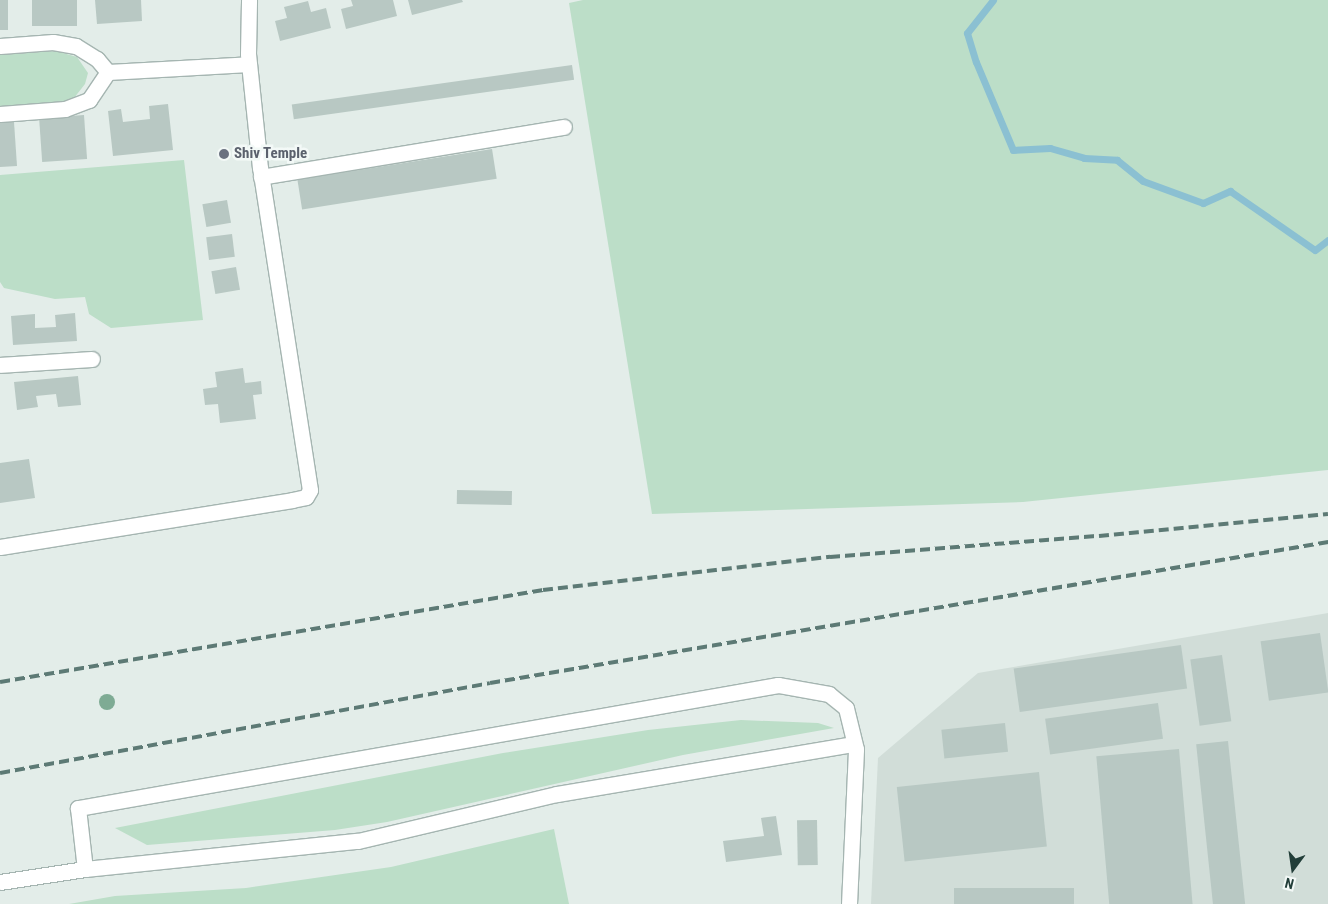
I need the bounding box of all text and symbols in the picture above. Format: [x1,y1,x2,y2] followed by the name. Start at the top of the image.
[234,145,308,163] place label: Shiv Temple
[218,148,230,160] marker: Shiv Temple
[1268,844,1318,894] north arrow
[1283,875,1295,892] text: N

